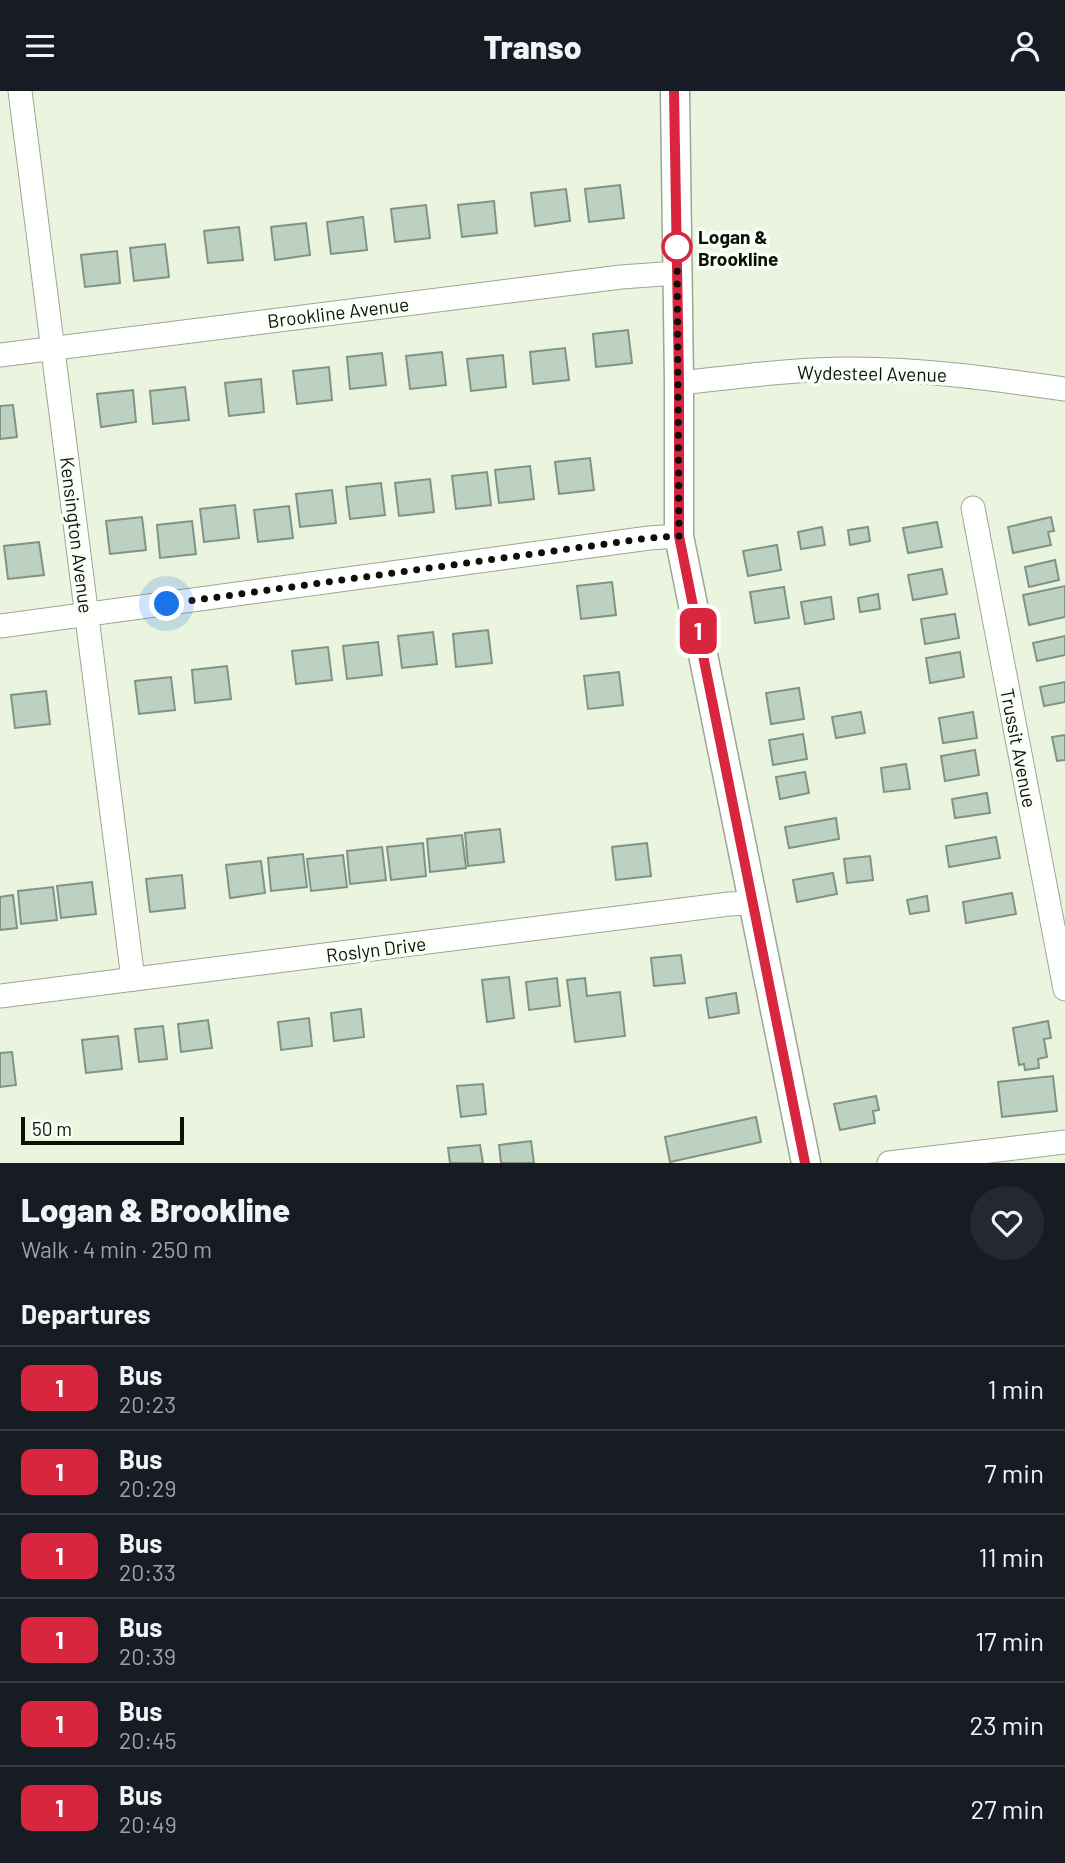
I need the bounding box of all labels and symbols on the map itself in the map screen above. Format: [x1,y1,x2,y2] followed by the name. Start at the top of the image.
[698,225,778,270] place label: Logan & Brookline
[662,232,692,262] marker: Logan & Brookline
[266,292,410,332] street label: Brookline Avenue
[797,360,947,386] street label: Wydesteel Avenue
[56,455,98,615] street label: Kensington Avenue
[149,586,184,621] your location
[675,608,721,654] line badge: 1
[996,686,1042,810] street label: Trussit Avenue
[325,931,427,967] street label: Roslyn Drive
[21,1114,184,1146] scale bar

